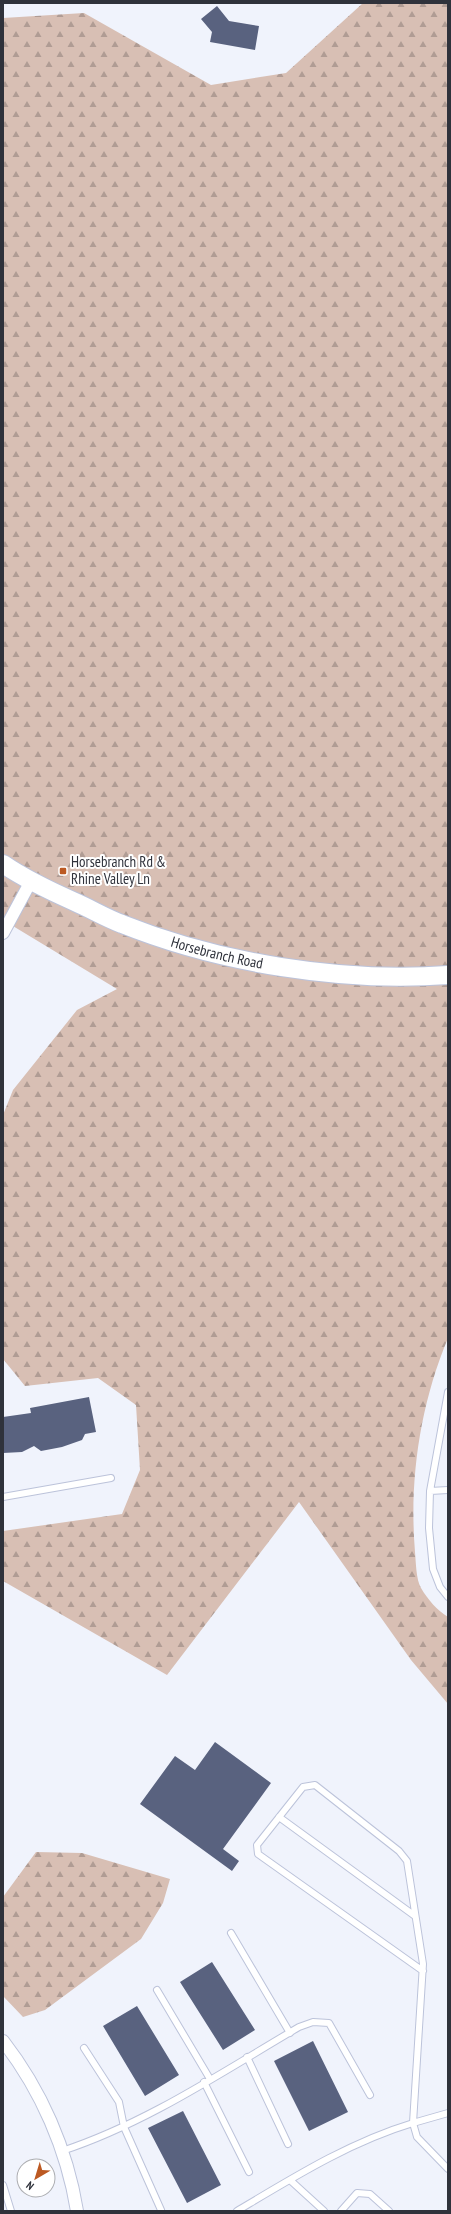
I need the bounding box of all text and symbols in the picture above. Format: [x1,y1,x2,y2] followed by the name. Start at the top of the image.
[71,852,166,888] place label: Horsebranch Rd & Rhine Valley Ln
[58,866,68,876] marker: Horsebranch Rd & Rhine Valley Ln
[169,932,265,973] street label: Horsebranch Road
[16,2158,56,2198] north arrow
[23,2179,36,2193] text: N

